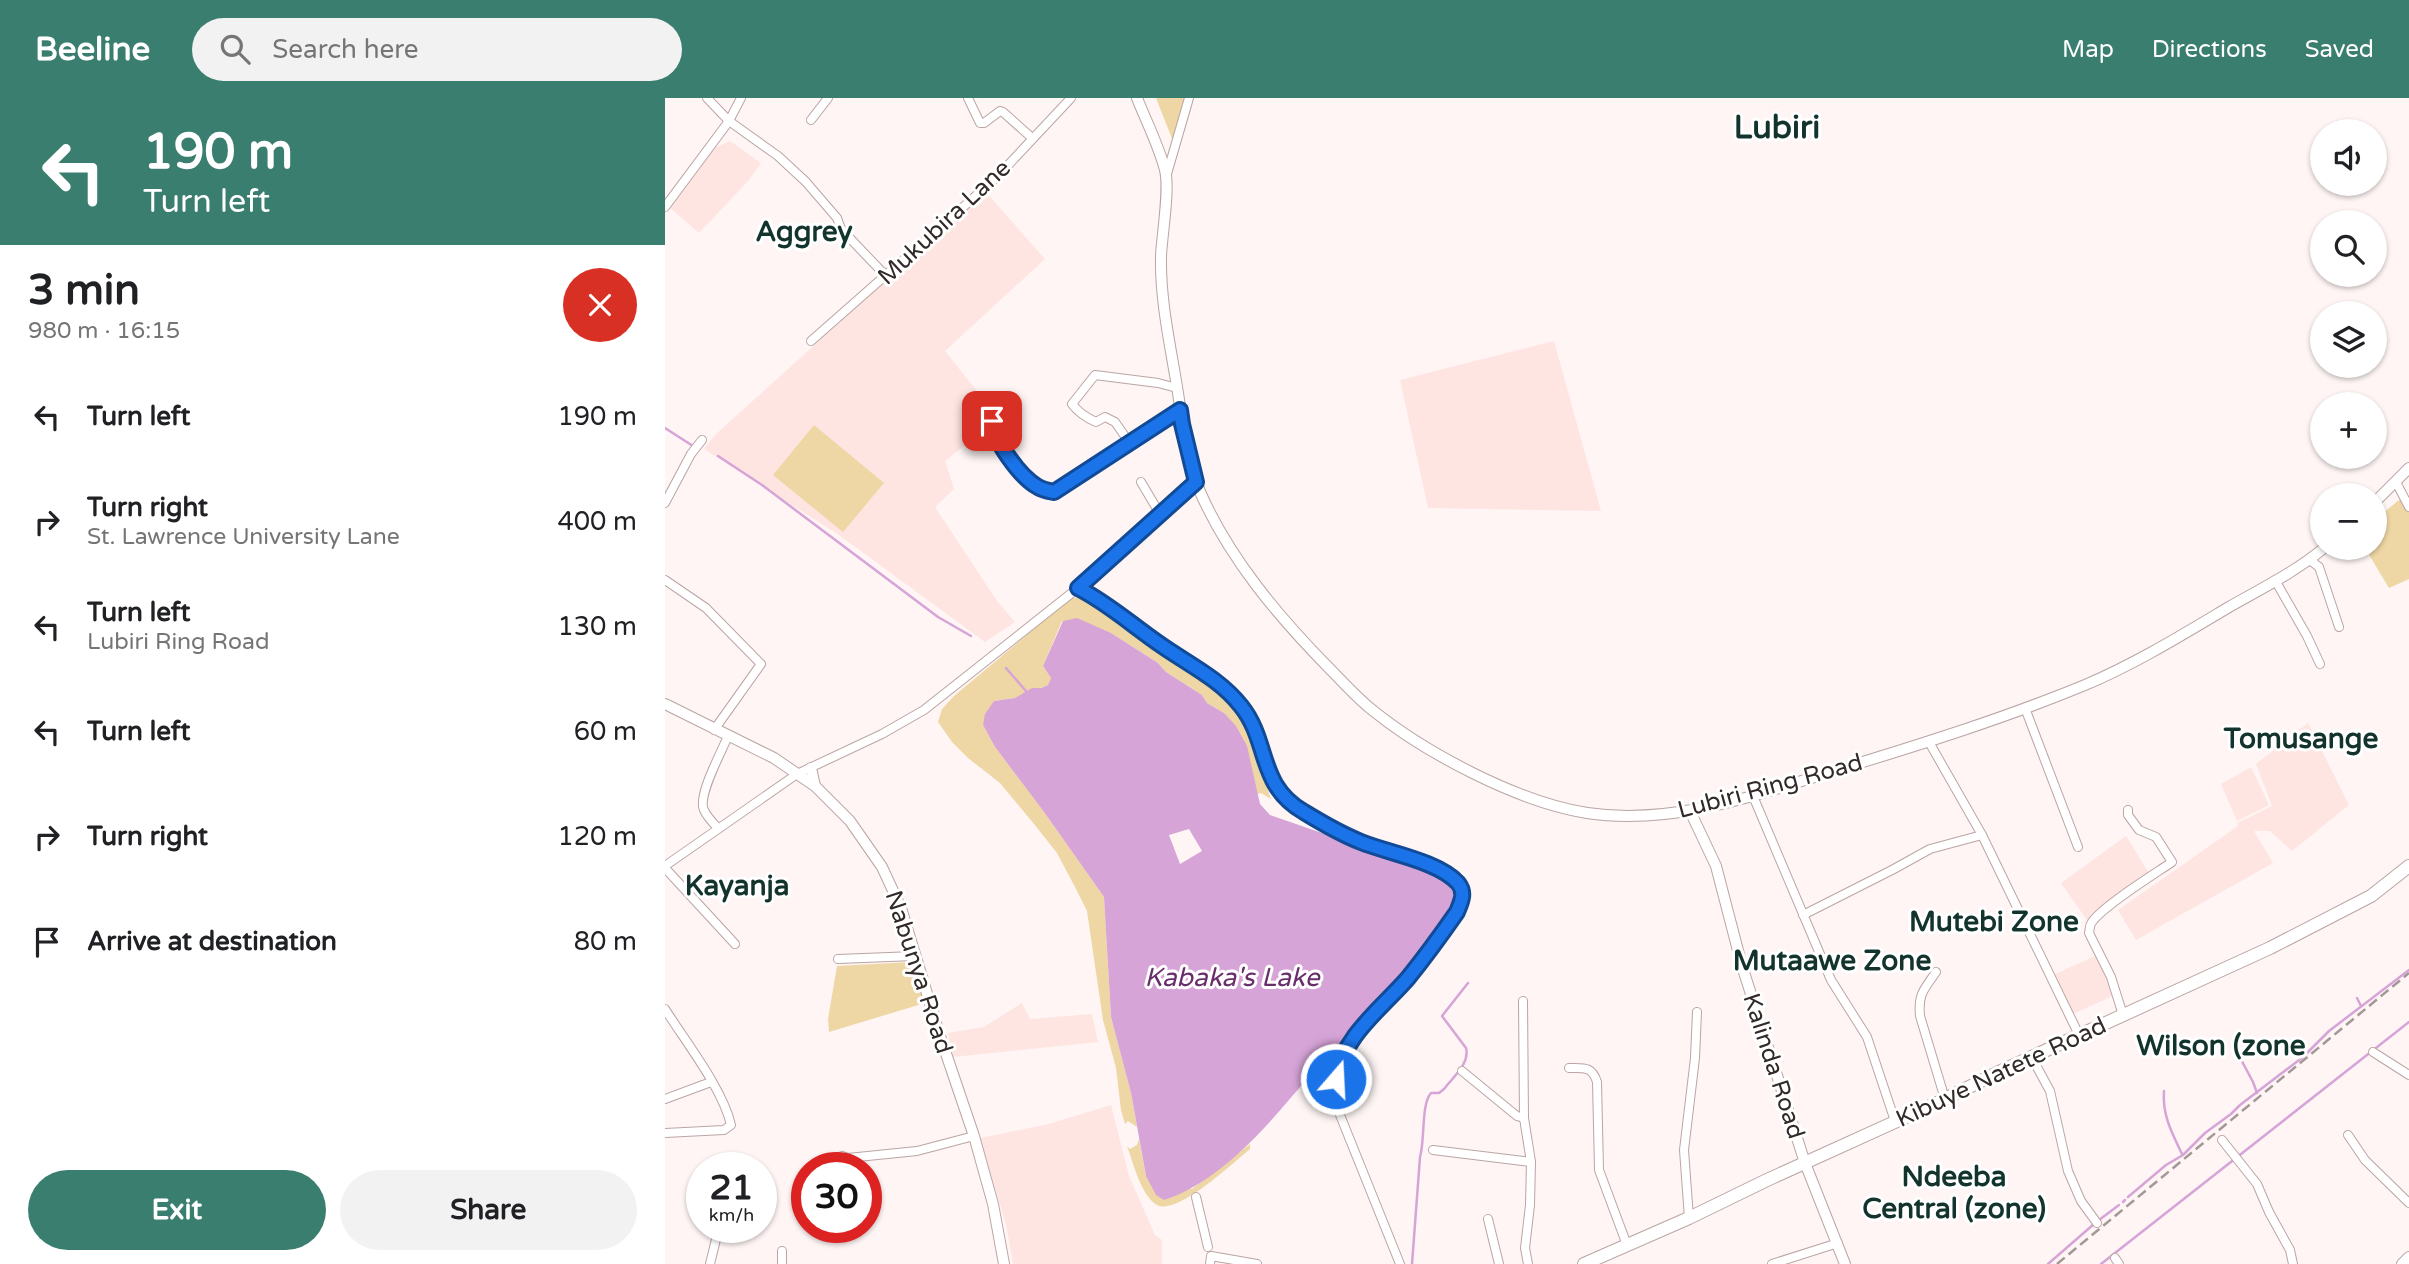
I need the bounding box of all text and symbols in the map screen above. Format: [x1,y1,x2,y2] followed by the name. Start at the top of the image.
[192,18,682,81] search box
[35,30,150,69] text: Beeline
[216,30,254,68] icon: search
[272,34,418,65] text: Search here
[2062,35,2114,64] text: Map
[2152,35,2267,64] text: Directions
[2305,35,2374,64] text: Saved
[1734,109,1820,147] district label: Lubiri
[2310,119,2387,560] map controls
[2310,119,2387,196] button: sound
[143,123,293,182] text: 190 m
[28,126,119,217] icon: left
[872,154,1017,291] street label: Mukubira Lane
[143,183,270,221] text: Turn left
[2310,210,2387,287] button: search
[756,215,852,249] district label: Aggrey
[28,265,140,316] text: 3 min
[563,268,637,342] button: close
[2310,301,2387,378] button: layers
[28,317,180,345] text: 980 m · 16:15
[962,391,1022,451] pin
[2310,392,2387,469] button: +
[28,398,66,436] icon: left
[87,401,190,432] text: Turn left
[557,401,637,432] text: 190 m
[973,402,1011,440] icon: arrive
[2310,483,2387,560] button: −
[87,492,208,523] text: Turn right
[28,503,66,541] icon: right
[557,506,637,537] text: 400 m
[87,523,400,551] text: St. Lawrence University Lane
[87,597,190,628] text: Turn left
[28,608,66,646] icon: left
[557,611,637,642] text: 130 m
[87,628,269,656] text: Lubiri Ring Road
[28,713,66,751] icon: left
[87,716,190,747] text: Turn left
[574,716,637,747] text: 60 m
[2223,722,2378,756] district label: Tomusange
[1674,748,1866,825] street label: Lubiri Ring Road
[28,818,66,856] icon: right
[87,821,208,852] text: Turn right
[557,821,637,852] text: 120 m
[685,869,789,903] district label: Kayanja
[879,887,959,1057] street label: Nabunya Road
[1909,905,2079,939] district label: Mutebi Zone
[28,923,66,961] icon: arrive
[87,926,337,957] text: Arrive at destination
[574,926,637,957] text: 80 m
[1733,944,1931,978] district label: Mutaawe Zone
[1145,962,1321,993] water label: Kabaka's Lake
[1736,990,1811,1143] street label: Kalinda Road
[1892,1011,2111,1134] street label: Kibuye Natete Road
[2136,1029,2306,1063] district label: Wilson (zone
[1299,1042,1373,1116] position arrow
[791,1152,882,1243] speed limit sign: 30
[1862,1160,2046,1226] district label: Ndeeba Central (zone)
[710,1167,753,1209] text: 21
[28,1170,326,1250] button: Exit
[340,1170,637,1250] button: Share
[709,1204,754,1226] text: km/h

